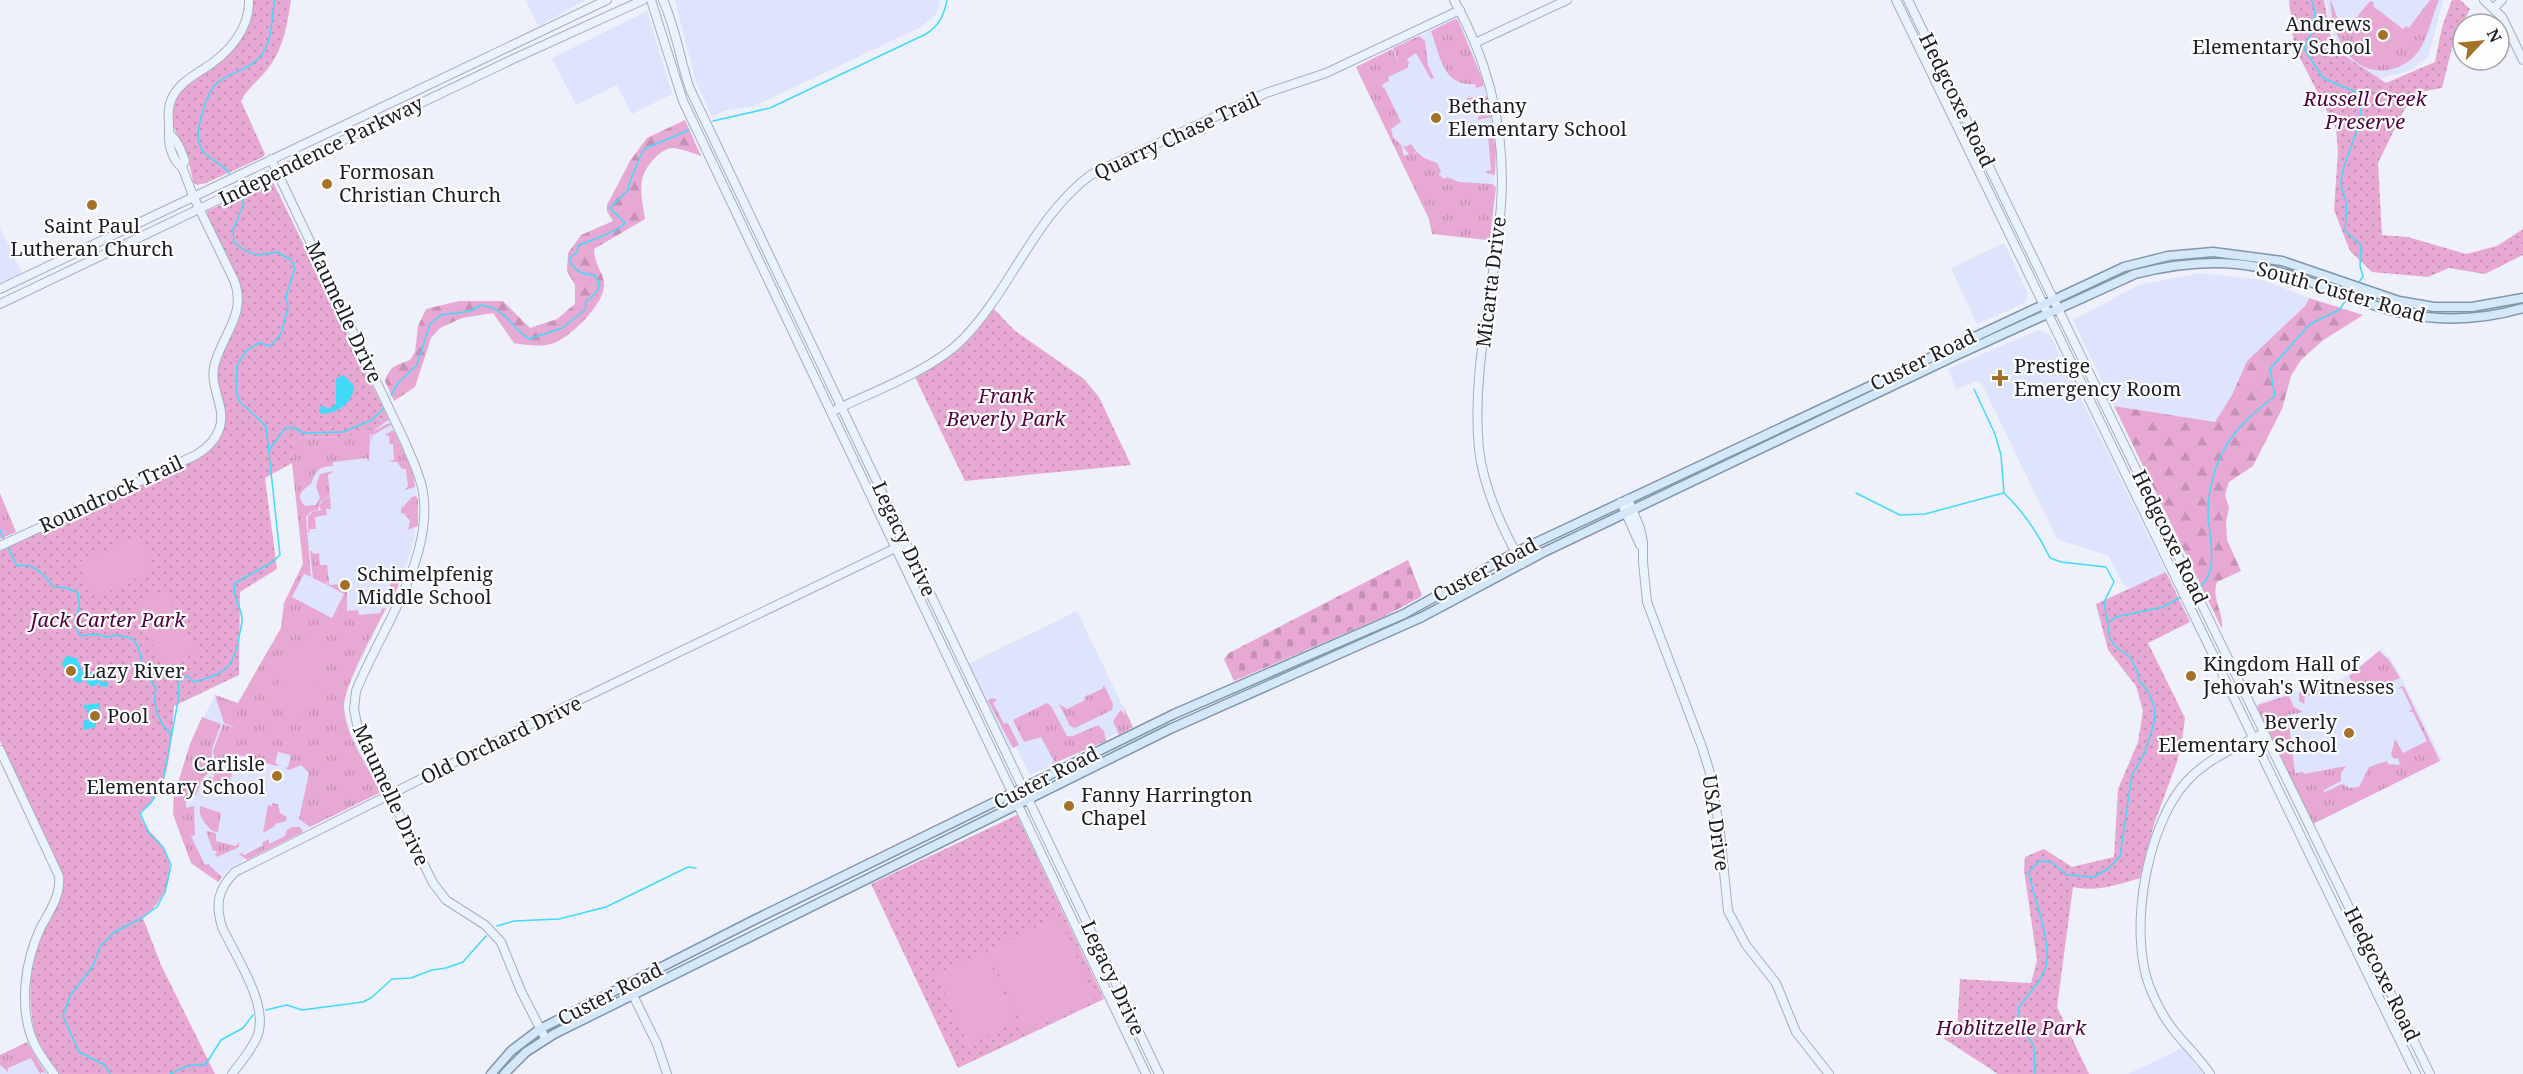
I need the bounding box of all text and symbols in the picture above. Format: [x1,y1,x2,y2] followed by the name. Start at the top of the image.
[2192,10,2371,60] place label: Andrews Elementary School
[2451,12,2511,72] north arrow
[2482,25,2507,46] text: N
[1913,28,2002,172] street label: Hedgcoxe Road
[2376,28,2390,42] marker: Andrews Elementary School
[1089,85,1264,186] street label: Quarry Chase Trail
[2302,85,2427,135] park label: Russell Creek Preserve
[214,89,428,212] street label: Independence Parkway
[1448,92,1627,142] place label: Bethany Elementary School
[1429,111,1443,125] marker: Bethany Elementary School
[339,158,502,208] place label: Formosan Christian Church
[320,177,334,191] marker: Formosan Christian Church
[85,198,99,212] marker: Saint Paul Lutheran Church
[10,212,174,262] place label: Saint Paul Lutheran Church
[1469,215,1512,349] street label: Micarta Drive
[300,237,389,387] street label: Maumelle Drive
[2253,254,2429,329] street label: South Custer Road
[1865,322,1980,397] street label: Custer Road
[2014,352,2181,402] place label: Prestige Emergency Room
[1991,369,2009,387] marker: Prestige Emergency Room
[945,382,1066,432] park label: Frank Beverly Park
[35,448,187,539] street label: Roundrock Trail
[2126,465,2215,609] street label: Hedgcoxe Road
[866,477,943,601] street label: Legacy Drive
[1428,531,1542,608] street label: Custer Road
[357,560,493,610] place label: Schimelpfenig Middle School
[338,578,352,592] marker: Schimelpfenig Middle School
[26,606,186,633] park label: Jack Carter Park
[2202,650,2394,700] place label: Kingdom Hall of Jehovah's Witnesses
[83,657,185,684] place label: Lazy River
[64,664,78,678] marker: Lazy River
[2184,669,2198,683] marker: Kingdom Hall of Jehovah's Witnesses
[416,689,586,790] street label: Old Orchard Drive
[107,702,148,729] place label: Pool
[2158,708,2338,758] place label: Beverly Elementary School
[88,709,102,723] marker: Pool
[347,720,436,870] street label: Maumelle Drive
[2342,726,2356,740] marker: Beverly Elementary School
[989,740,1103,816] street label: Custer Road
[86,750,265,800] place label: Carlisle Elementary School
[270,769,284,783] marker: Carlisle Elementary School
[1696,773,1737,873] street label: USA Drive
[1081,781,1253,831] place label: Fanny Harrington Chapel
[1062,799,1076,813] marker: Fanny Harrington Chapel
[2338,902,2427,1046] street label: Hedgcoxe Road
[1075,916,1152,1040] street label: Legacy Drive
[553,956,667,1032] street label: Custer Road
[1935,1014,2087,1041] park label: Hoblitzelle Park

